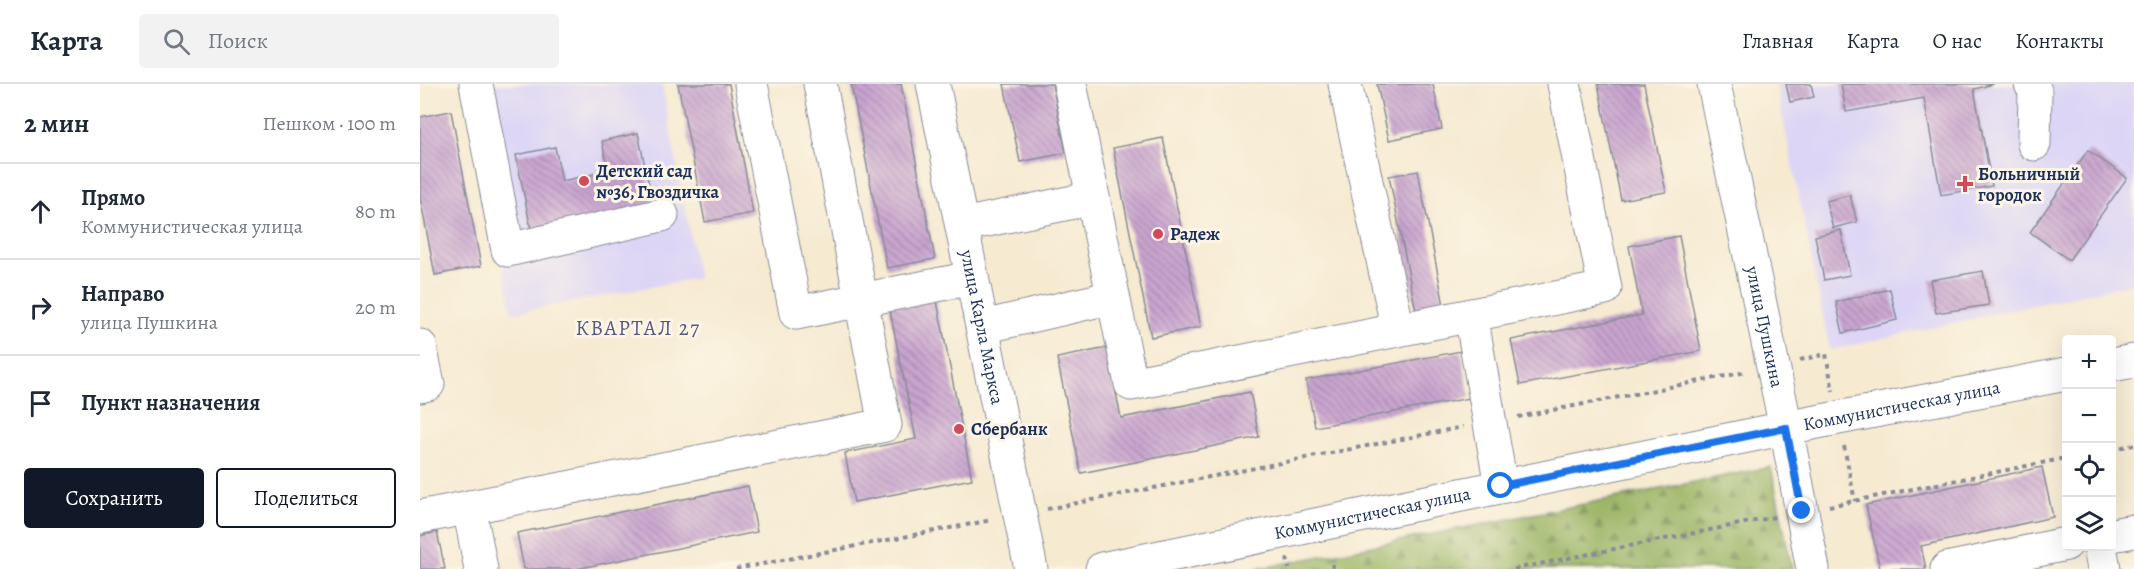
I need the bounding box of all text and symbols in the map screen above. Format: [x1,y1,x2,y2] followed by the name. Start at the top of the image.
[139,14,559,68] search box
[30,22,103,60] text: Карта
[160,25,193,58] icon: search
[208,26,268,56] text: Поиск
[1742,27,1814,55] text: Главная
[1847,27,1899,55] text: Карта
[1932,27,1982,55] text: О нас
[2015,27,2104,55] text: Контакты
[24,106,89,141] text: 2 мин
[263,110,396,137] text: Пешком · 100 m
[596,159,719,204] place label: Детский сад №36, Гвоздичка
[1978,162,2081,207] place label: Больничный городок
[577,174,591,188] marker: Детский сад №36, Гвоздичка
[1956,175,1974,193] marker: Больничный городок
[81,183,145,213] text: Прямо
[24,195,57,228] icon: ahead
[355,198,396,225] text: 80 m
[81,213,303,240] text: Коммунистическая улица
[1170,222,1220,246] place label: Радеж
[1151,227,1165,241] marker: Радеж
[955,247,1010,407] street label: улица Карла Маркса
[1740,263,1789,390] street label: улица Пушкина
[81,279,164,309] text: Направо
[24,291,57,324] icon: right
[355,294,396,321] text: 20 m
[81,309,218,336] text: улица Пушкина
[575,314,701,342] district label: КВАРТАЛ 27
[2062,335,2116,551] map controls
[2062,335,2116,389] button: +
[1801,375,2003,436] street label: Коммунистическая улица
[24,387,57,420] icon: arrive
[81,388,260,418] text: Пункт назначения
[2062,389,2116,443] button: −
[971,417,1048,441] place label: Сбербанк
[952,422,966,436] marker: Сбербанк
[2062,443,2116,497] button: locate
[24,468,204,528] button: Сохранить
[216,468,396,528] button: Поделиться
[1487,472,1513,498] route start
[1272,481,1473,545] street label: Коммунистическая улица
[1788,497,1814,523] route end
[2062,497,2116,551] button: layers

